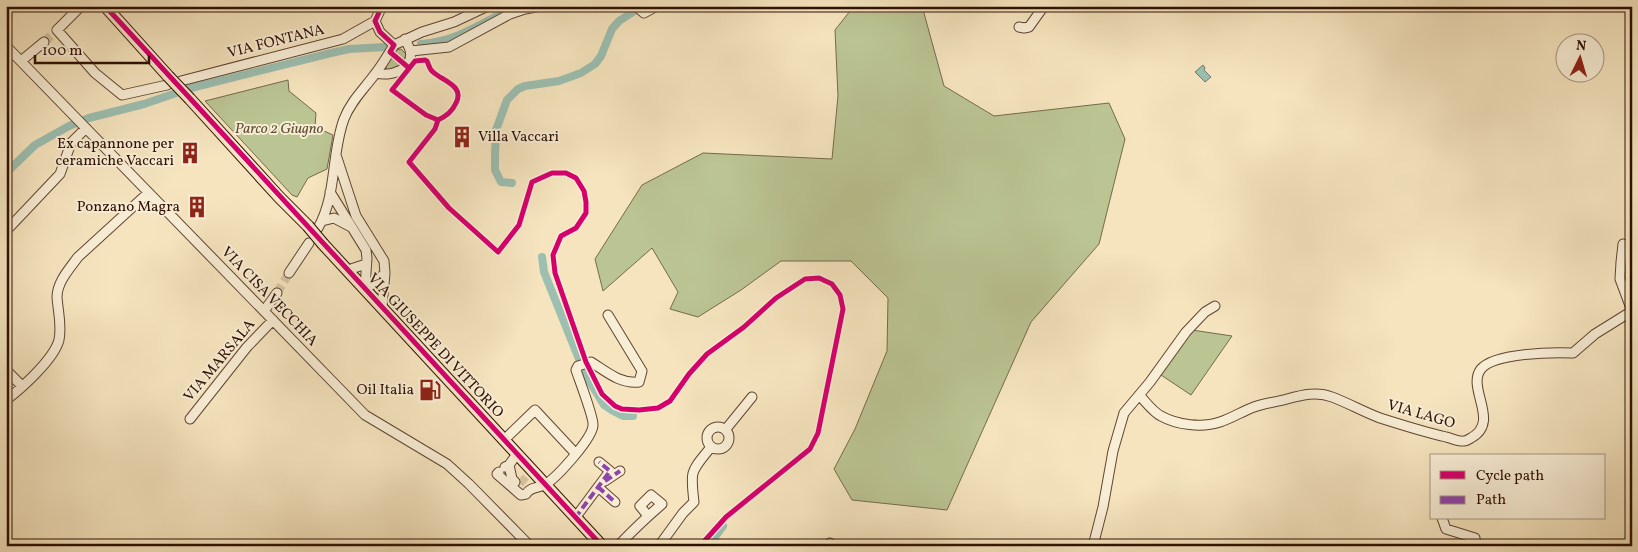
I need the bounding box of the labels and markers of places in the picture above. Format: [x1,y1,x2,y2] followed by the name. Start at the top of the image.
[449,124,475,150] building icon: Villa Vaccari
[478,127,559,148] place label: Villa Vaccari
[56,134,174,172] place label: Ex capannone per ceramiche Vaccari
[177,140,203,166] building icon: Ex capannone per ceramiche Vaccari
[184,194,210,220] building icon: Ponzano Magra
[77,197,180,218] place label: Ponzano Magra
[417,377,443,403] fuel station icon: Oil Italia
[357,380,414,401] place label: Oil Italia

